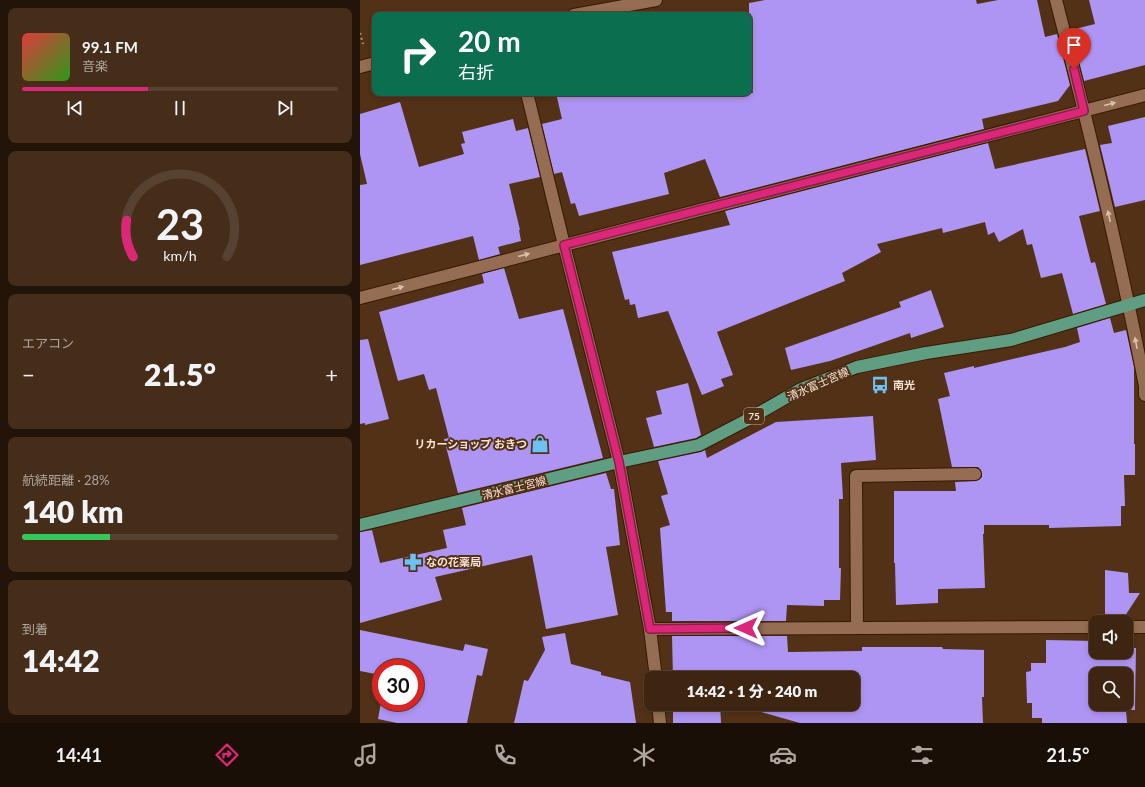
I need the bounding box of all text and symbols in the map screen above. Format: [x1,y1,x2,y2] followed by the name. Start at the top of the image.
[458,24,521,58] text: 20 m
[392,28,444,80] icon: right
[1057,28,1091,69] pin
[1063,34,1085,56] icon: arrive
[82,38,138,56] text: 99.1 FM
[82,58,108,74] text: 音楽
[458,61,494,83] text: 右折
[64,97,86,119] icon: previous
[169,97,191,119] icon: pause
[274,97,296,119] icon: next
[1104,101,1116,107] one-way arrow
[156,198,204,248] text: 23
[1105,210,1111,222] one-way arrow
[163,246,197,263] text: km/h
[517,252,530,258] one-way arrow
[392,285,404,291] one-way arrow
[22,335,74,351] text: エアコン
[1133,337,1139,349] one-way arrow
[144,356,216,392] text: 21.5°
[22,361,35,388] text: −
[325,361,338,388] text: +
[785,364,851,403] street label: 清水富士宮線
[870,375,890,395] bus stop icon: 南光
[893,378,915,391] place label: 南光
[744,408,764,424] road number: 75
[530,434,550,454] shop icon: リカーショップ おきつ
[415,437,527,450] place label: リカーショップ おきつ
[22,472,110,488] text: 航続距離 · 28%
[480,473,547,502] street label: 清水富士宮線
[22,493,123,529] text: 140 km
[403,552,423,572] pharmacy icon: なの花薬局
[426,555,481,568] place label: なの花薬局
[725,607,767,649] position arrow
[1089,615,1133,711] map controls
[1089,615,1133,659] button: sound
[22,621,48,637] text: 到着
[22,642,100,678] text: 14:42
[372,659,424,711] speed limit sign: 30
[1089,667,1133,711] button: search
[687,682,817,700] text: 14:42 · 1 分 · 240 m
[213,741,241,769] icon: directions
[352,741,380,769] icon: music
[491,741,519,769] icon: phone
[630,741,658,769] icon: climate
[769,741,797,769] icon: car
[908,741,936,769] icon: filters
[55,744,102,766] text: 14:41
[1046,744,1090,766] text: 21.5°

